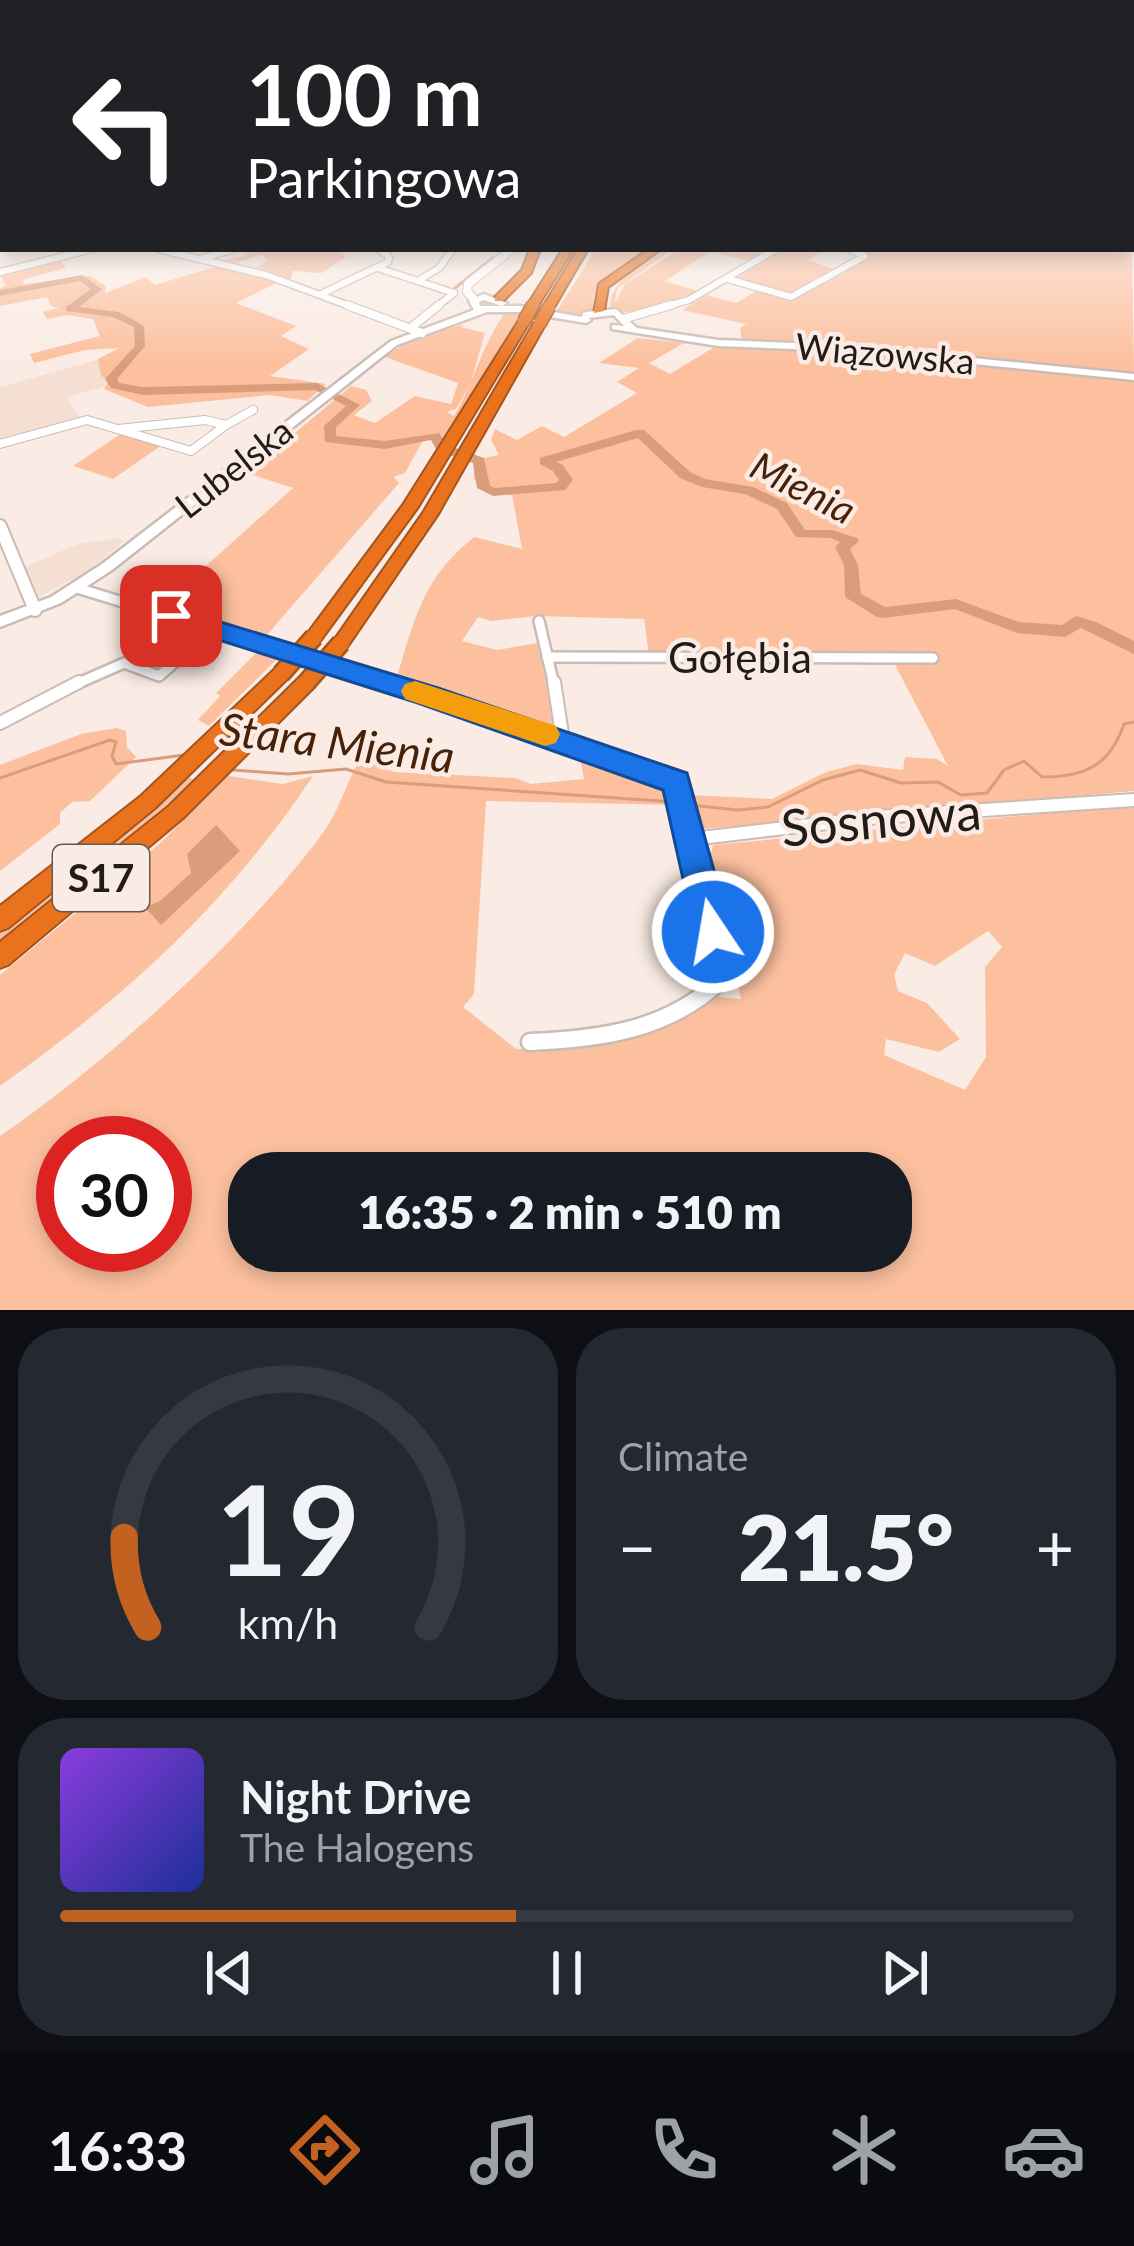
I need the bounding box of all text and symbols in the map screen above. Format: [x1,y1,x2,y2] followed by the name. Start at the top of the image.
[246,43,483,144] text: 100 m
[48,48,204,204] icon: left
[246,145,521,210] text: Parkingowa
[794,323,976,383] street label: Wiązowska
[166,408,301,527] street label: Lubelska
[744,442,863,533] water label: Mienia
[120,565,222,667] pin
[138,583,204,649] icon: arrive
[668,632,812,682] street label: Gołębia
[217,701,457,783] water label: Stara Mienia
[778,779,983,858] street label: Sosnowa
[53,845,149,911] road number: S17
[650,869,776,995] position arrow
[36,1116,192,1272] speed limit sign: 30
[358,1185,782,1239] text: 16:35 · 2 min · 510 m
[618,1433,748,1479] text: Climate
[216,1453,360,1603] text: 19
[738,1492,954,1600] text: 21.5°
[618,1507,656,1586] text: −
[1036,1507,1074,1586] text: +
[238,1597,338,1648] text: km/h
[240,1770,471,1824] text: Night Drive
[240,1824,474,1870] text: The Halogens
[196,1940,262,2006] icon: previous
[534,1940,600,2006] icon: pause
[872,1940,938,2006] icon: next
[283,2108,367,2192] icon: directions
[463,2108,547,2192] icon: music
[642,2108,726,2192] icon: phone
[822,2108,906,2192] icon: climate
[1002,2108,1086,2192] icon: car
[48,2118,187,2183] text: 16:33

